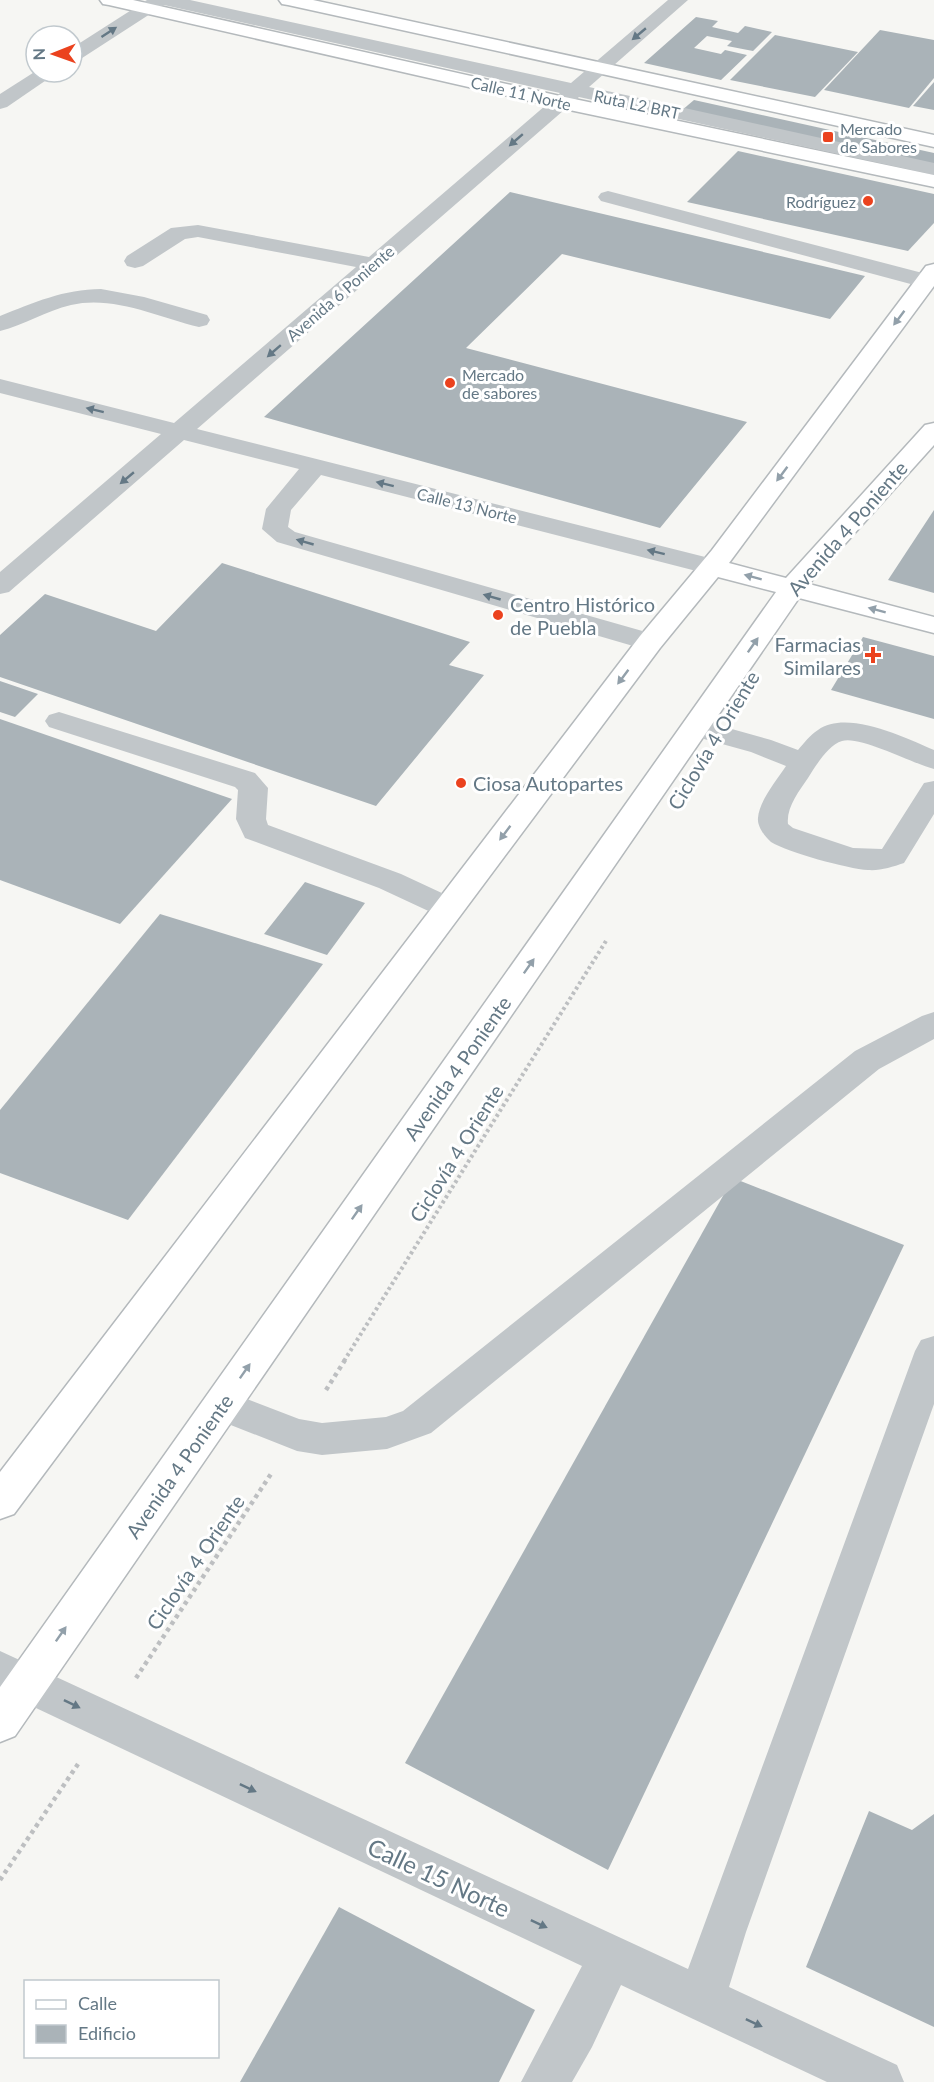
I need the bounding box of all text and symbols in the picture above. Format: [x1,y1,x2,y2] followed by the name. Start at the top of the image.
[24,24,84,84] north arrow
[101,27,117,38] one-way arrow
[632,27,647,40] one-way arrow
[29,48,48,61] text: N
[469,72,573,114] street label: Calle 11 Norte
[592,86,682,122] street label: Ruta L2 BRT
[840,119,917,156] place label: Mercado de Sabores
[821,130,835,144] marker: Mercado de Sabores
[509,133,524,146] one-way arrow
[786,192,856,211] place label: Rodríguez
[861,194,875,208] marker: Rodríguez
[282,241,398,345] street label: Avenida 6 Poniente
[893,310,905,325] one-way arrow
[267,344,282,357] one-way arrow
[462,365,537,402] place label: Mercado de sabores
[443,376,457,390] marker: Mercado de sabores
[85,405,103,414] one-way arrow
[782,456,912,600] street label: Avenida 4 Poniente
[776,466,788,482] one-way arrow
[120,471,135,484] one-way arrow
[376,478,394,488] one-way arrow
[415,483,519,527] street label: Calle 13 Norte
[296,537,314,546] one-way arrow
[647,547,665,557] one-way arrow
[743,572,762,582] one-way arrow
[483,592,501,601] one-way arrow
[510,592,655,639] place label: Centro Histórico de Puebla
[868,605,886,614] one-way arrow
[491,608,505,622] marker: Centro Histórico de Puebla
[775,632,861,679] place label: Farmacias Similares
[747,637,758,653] one-way arrow
[866,648,880,662] marker: Farmacias Similares
[662,666,764,814] street label: Ciclovía 4 Oriente
[617,669,629,685] one-way arrow
[473,771,623,795] place label: Ciosa Autopartes
[454,776,468,790] marker: Ciosa Autopartes
[500,825,512,840] one-way arrow
[523,958,535,974] one-way arrow
[398,991,516,1145] street label: Avenida 4 Poniente
[404,1080,508,1226] street label: Ciclovía 4 Oriente
[351,1204,363,1220] one-way arrow
[239,1364,251,1380] one-way arrow
[120,1389,238,1543] street label: Avenida 4 Poniente
[141,1490,249,1634] street label: Ciclovía 4 Oriente
[55,1627,67,1643] one-way arrow
[63,1700,80,1709] one-way arrow
[239,1783,256,1792] one-way arrow
[363,1831,515,1923] street label: Calle 15 Norte
[530,1919,547,1928] one-way arrow
[24,1980,219,2058] legend
[78,1992,117,2014] text: Calle
[745,2019,762,2028] one-way arrow
[78,2022,136,2044] text: Edificio

